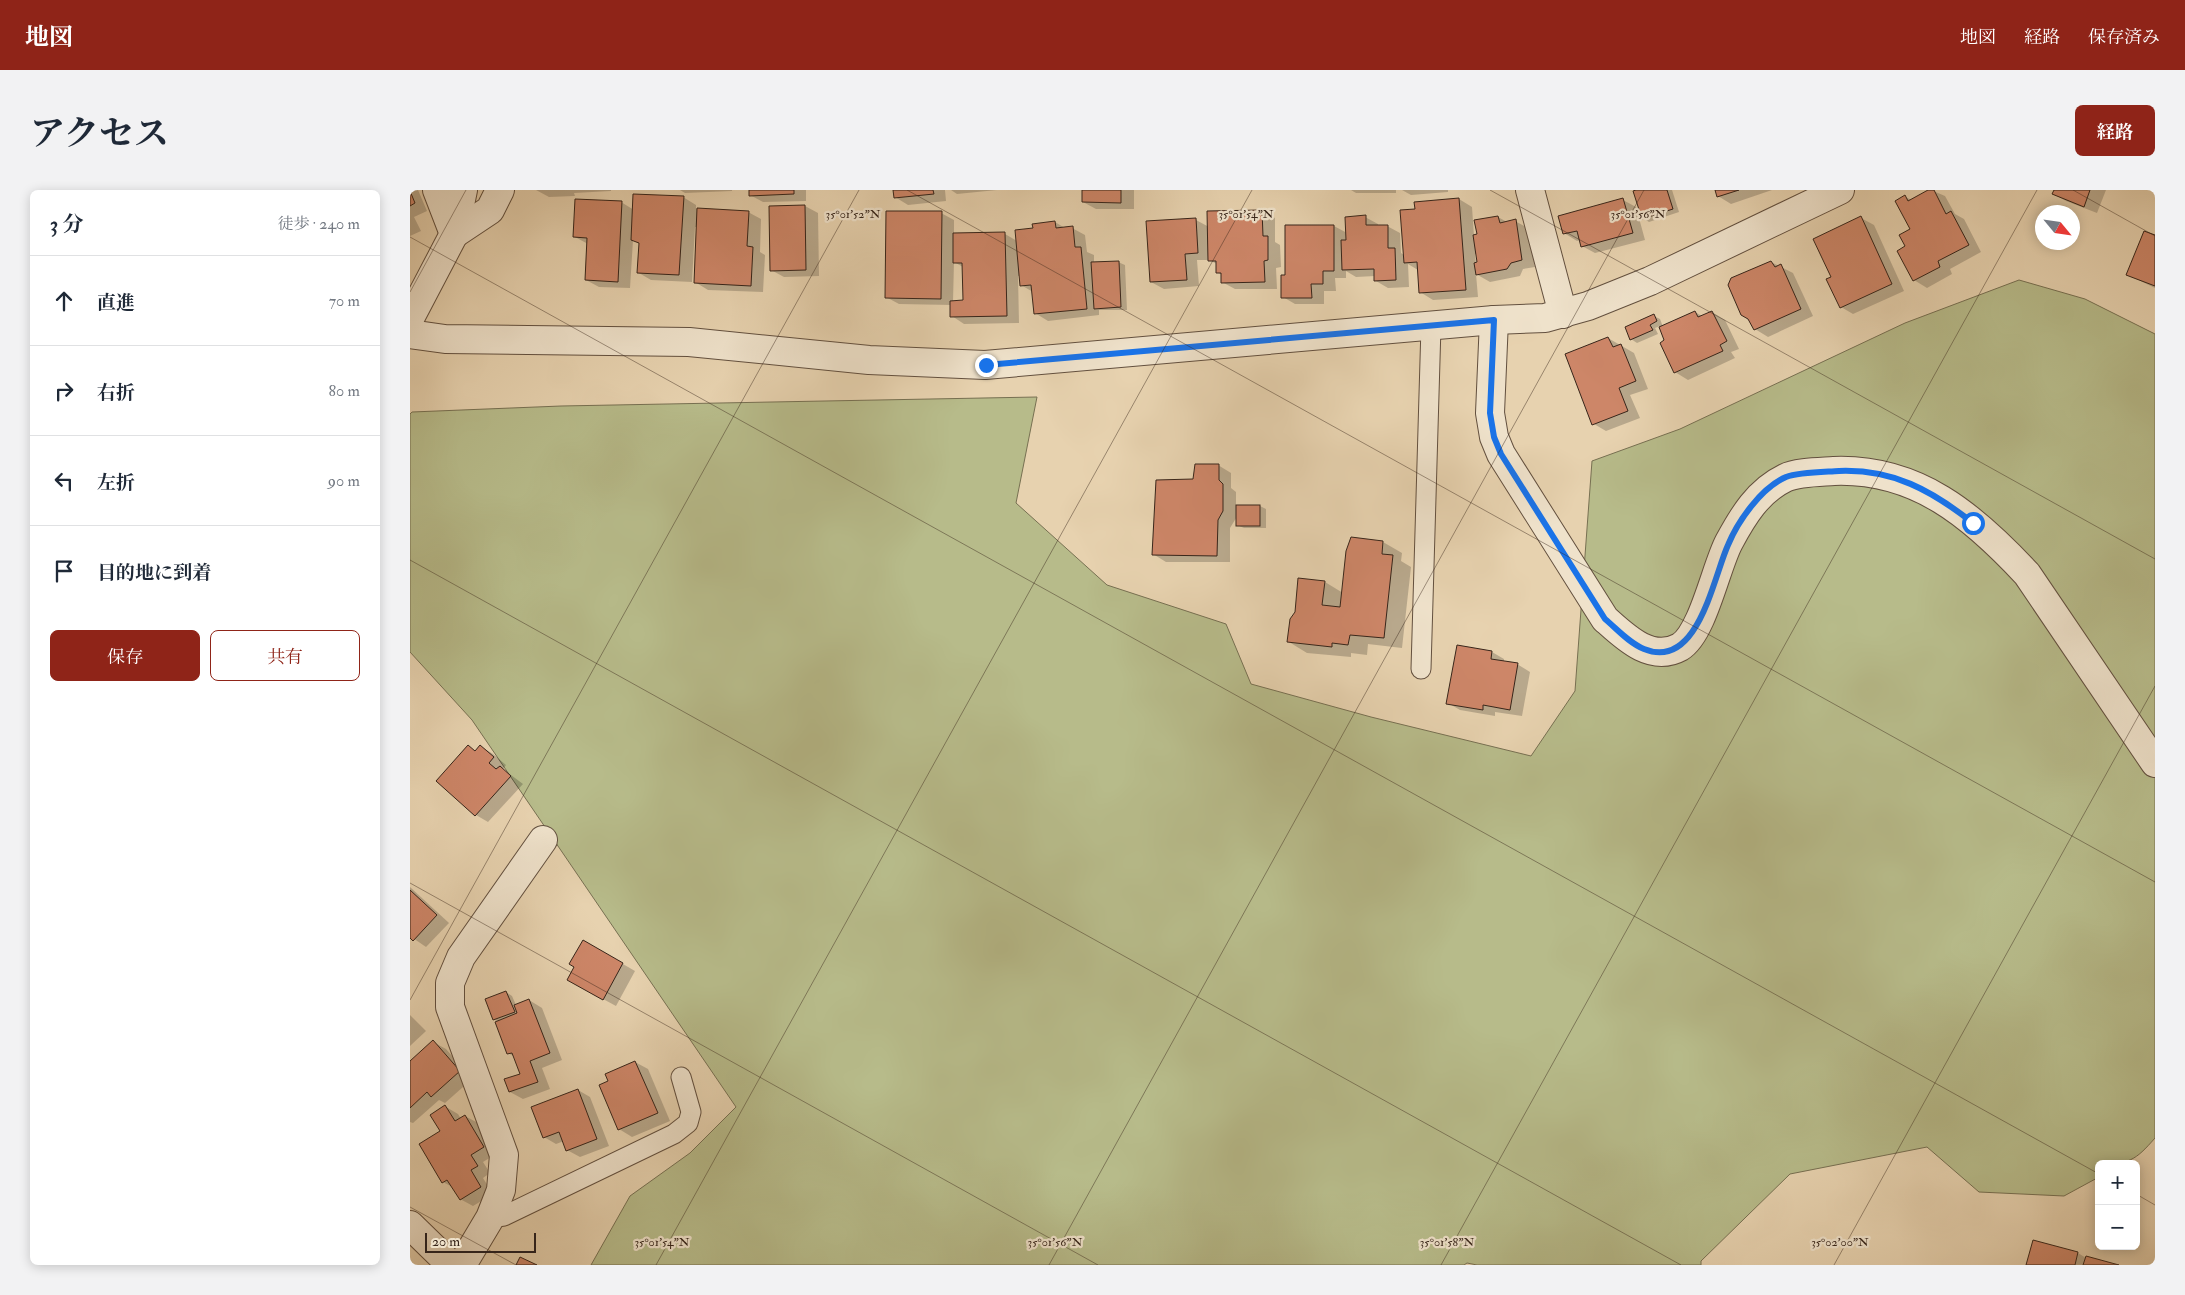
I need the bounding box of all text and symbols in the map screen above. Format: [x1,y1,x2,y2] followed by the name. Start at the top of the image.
[25,22,73,53] text: 地図
[1960,26,1996,49] text: 地図
[2024,26,2060,49] text: 経路
[2088,26,2160,49] text: 保存済み
[2075,105,2155,156] button: 経路
[30,112,169,156] text: アクセス
[2035,205,2080,250] north arrow
[826,207,881,222] text: 35°01'52"N
[1219,207,1274,222] text: 35°01'54"N
[1611,207,1666,222] text: 35°01'56"N
[50,211,83,238] text: 3 分
[277,214,360,234] text: 徒歩 · 240 m
[50,287,78,315] icon: ahead
[97,291,135,315] text: 直進
[329,291,360,311] text: 70 m
[975,354,998,377] route end
[50,377,78,405] icon: right
[97,381,135,405] text: 右折
[329,381,360,401] text: 80 m
[50,467,78,495] icon: left
[97,471,135,495] text: 左折
[328,471,360,491] text: 90 m
[1962,512,1985,535] route start
[50,557,78,585] icon: arrive
[97,561,211,585] text: 目的地に到着
[50,630,200,681] button: 保存
[210,630,360,681] button: 共有
[2095,1160,2140,1250] map controls
[2095,1160,2140,1205] button: +
[2095,1205,2140,1250] button: −
[425,1230,536,1253] scale bar
[432,1233,460,1250] text: 20 m
[635,1235,690,1250] text: 35°01'54"N
[1028,1235,1083,1250] text: 35°01'56"N
[1420,1235,1474,1250] text: 35°01'58"N
[1811,1235,1869,1250] text: 35°02'00"N

